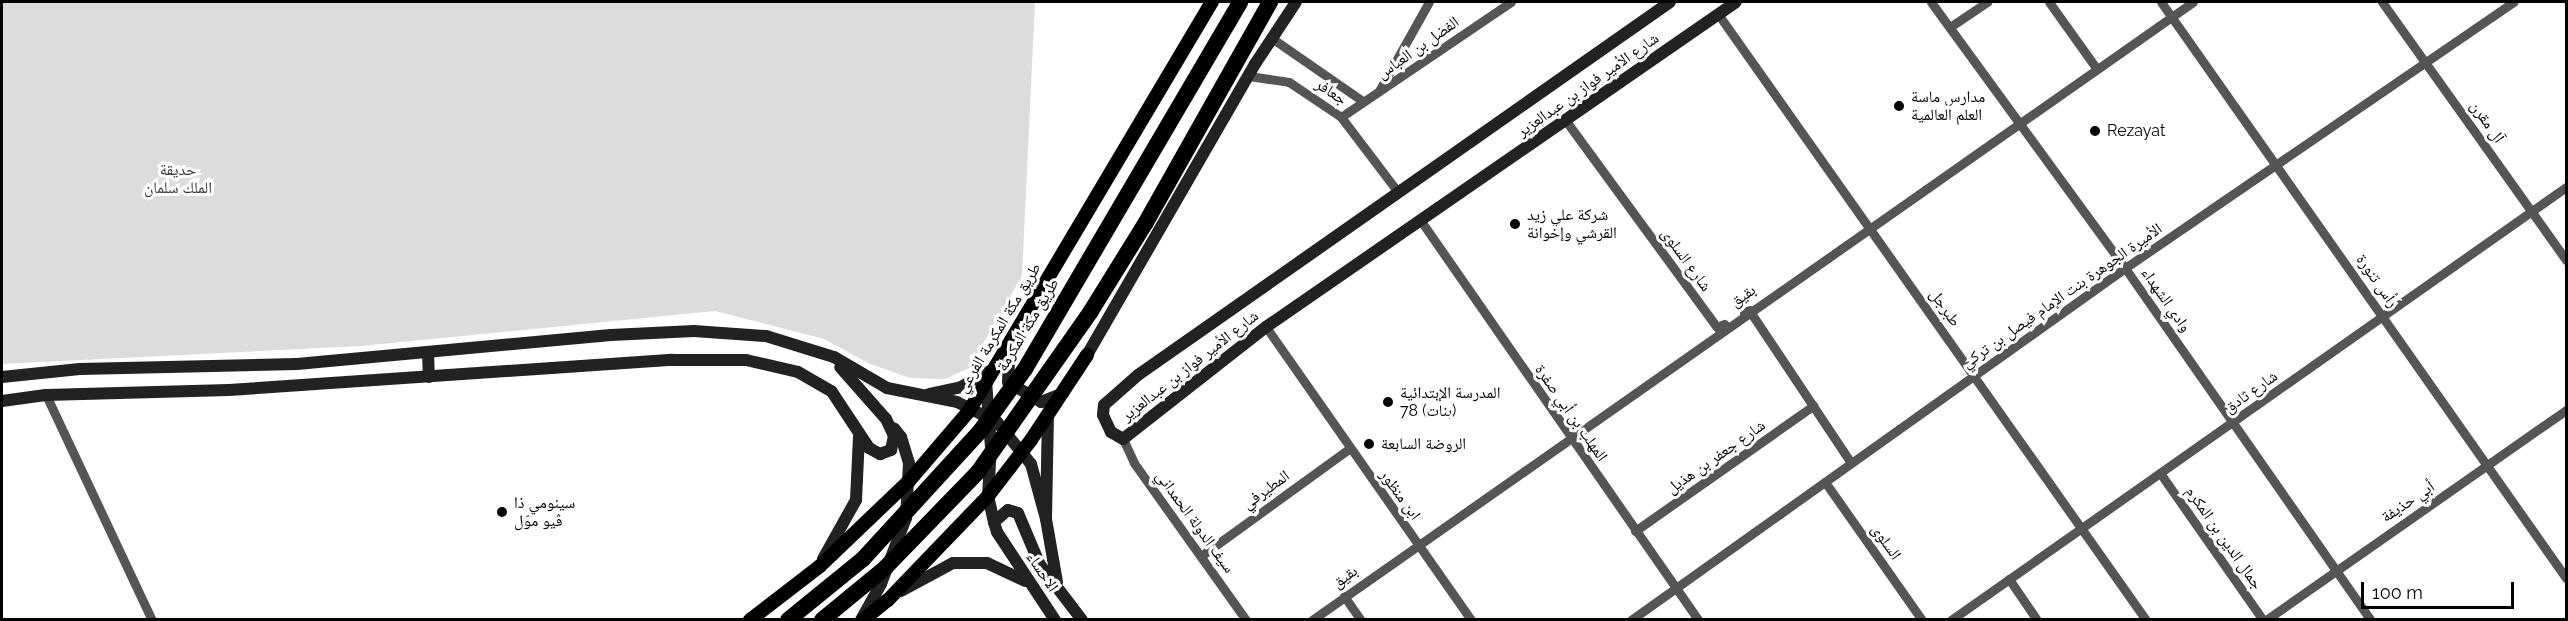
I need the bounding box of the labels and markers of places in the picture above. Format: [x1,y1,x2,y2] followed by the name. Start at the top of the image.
[1911,87,1985,125] place label: مدارس ماسة العلم العالمية
[1892,99,1906,113] marker: مدارس ماسة العلم العالمية
[2107,121,2165,141] place label: Rezayat
[2088,124,2102,138] marker: Rezayat
[1527,205,1617,243] place label: شركة علي زيد القرشي وإخوانة
[1508,217,1522,231] marker: شركة علي زيد القرشي وإخوانة
[1400,383,1500,421] place label: المدرسة الإبتدائية 78 (بنات)
[1381,395,1395,409] marker: المدرسة الإبتدائية 78 (بنات)
[1381,434,1466,454] place label: الروضة السابعة
[1362,437,1376,451] marker: الروضة السابعة
[514,493,575,531] place label: سينومي ذا ڤيو موّل
[495,505,509,519] marker: سينومي ذا ڤيو موّل

